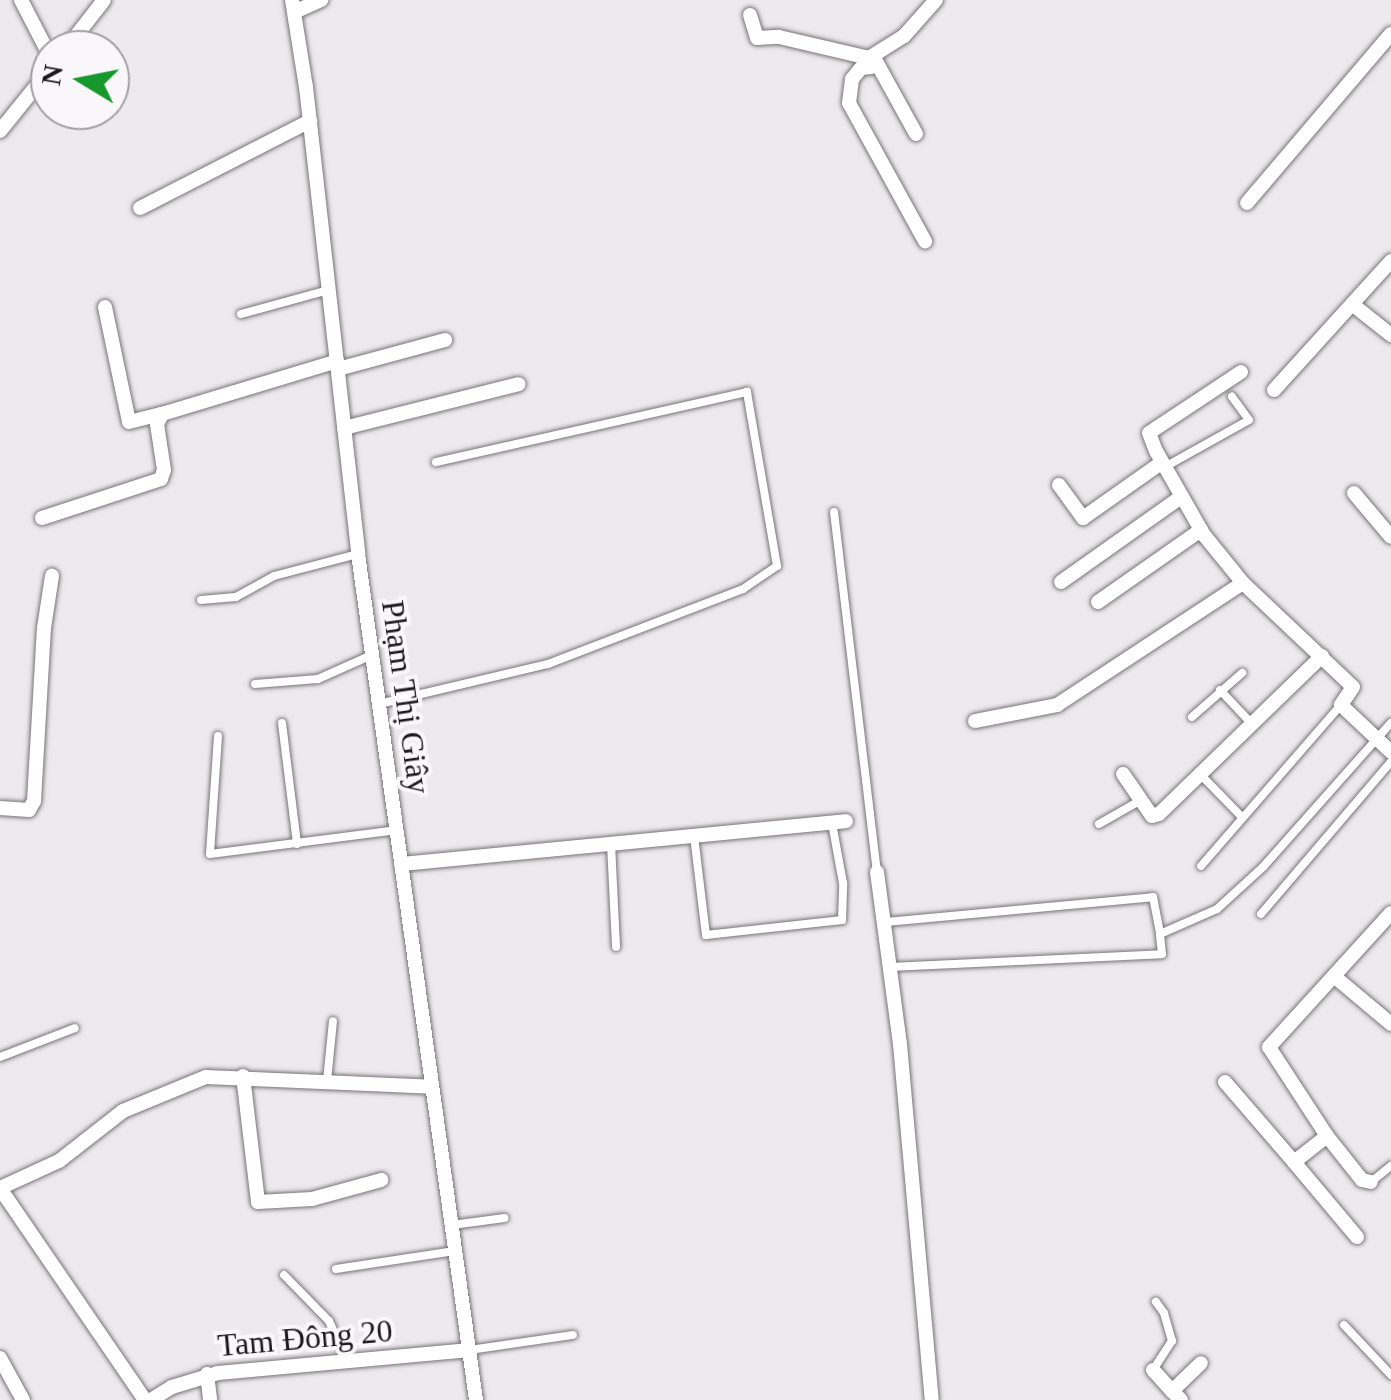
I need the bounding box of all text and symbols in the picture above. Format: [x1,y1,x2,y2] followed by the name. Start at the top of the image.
[30,30,130,130] north arrow
[35,62,69,88] text: N
[373,598,439,796] street label: Phạm Thị Giây
[216,1311,394,1365] street label: Tam Đông 20

